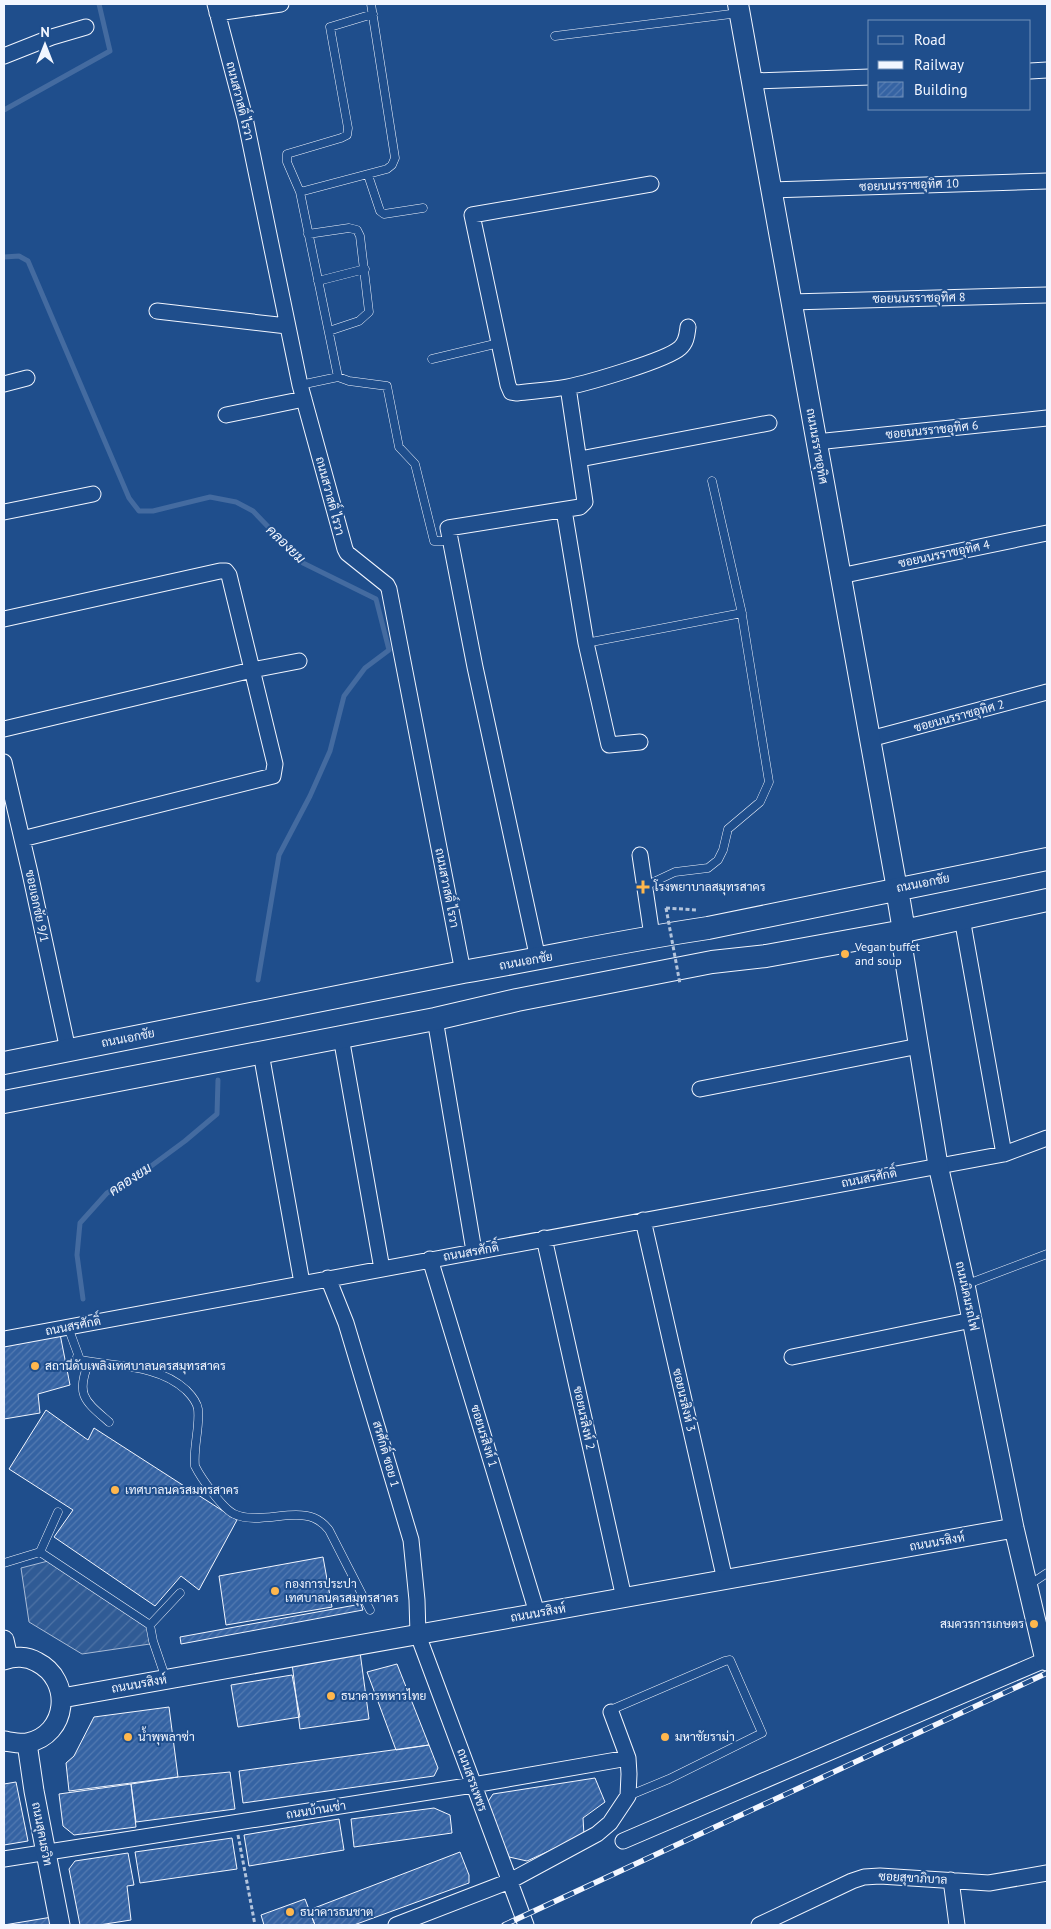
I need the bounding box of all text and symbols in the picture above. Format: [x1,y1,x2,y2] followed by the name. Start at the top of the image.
[20,20,70,70] north arrow
[868,20,1031,110] legend
[40,23,50,41] text: N
[914,30,946,49] text: Road
[914,55,964,74] text: Railway
[223,59,261,142] street label: ถนนสวาสดิ์ ไรวา
[914,80,968,99] text: Building
[859,175,960,196] street label: ซอยนนรราชอุทิศ 10
[872,289,966,308] street label: ซอยนนรราชอุทิศ 8
[801,407,832,485] street label: ถนนนรราชอุทิศ
[885,417,979,444] street label: ซอยนนรราชอุทิศ 6
[313,454,352,537] street label: ถนนสวาสดิ์ ไรวา
[263,521,310,567] water label: คลองยม
[897,536,992,572] street label: ซอยนนรราชอุทิศ 4
[912,696,1006,737] street label: ซอยนนรราชอุทิศ 2
[432,846,466,929] street label: ถนนสวาสดิ์ ไรวา
[22,868,52,943] street label: ซอยเอกชัย 9/1
[895,870,951,895] street label: ถนนเอกชัย
[653,879,766,896] place label: โรงพยาบาลสมุทรสาคร
[636,880,650,894] marker: โรงพยาบาลสมุทรสาคร
[854,939,920,968] place label: Vegan buffet and soup
[498,948,554,973] street label: ถนนเอกชัย
[839,948,851,960] marker: Vegan buffet and soup
[100,1025,156,1050] street label: ถนนเอกชัย
[105,1158,155,1200] water label: คลองยม
[839,1161,898,1190] street label: ถนนสรศักดิ์
[441,1236,500,1264] street label: ถนนสรศักดิ์
[953,1260,982,1332] street label: ถนนนิคมรถไฟ
[43,1309,102,1338] street label: ถนนสรศักดิ์
[45,1358,226,1375] place label: สถานีดับเพลิงเทศบาลนครสมุทรสาคร
[29,1360,41,1372] marker: สถานีดับเพลิงเทศบาลนครสมุทรสาคร
[670,1367,699,1433] street label: ซอยนรสิงห์ 3
[570,1385,599,1451] street label: ซอยนรสิงห์ 2
[468,1403,501,1469] street label: ซอยนรสิงห์ 1
[370,1418,406,1489] street label: สรศักดิ์ ซอย 1
[125,1482,239,1497] place label: เทศบาลนครสมทรสาคร
[109,1484,121,1496] marker: เทศบาลนครสมทรสาคร
[908,1529,966,1554] street label: ถนนนรสิงห์
[285,1576,399,1607] place label: กองการประปา เทศบาลนครสมุทรสาคร
[269,1585,281,1597] marker: กองการประปา เทศบาลนครสมุทรสาคร
[509,1600,567,1625] street label: ถนนนรสิงห์
[940,1616,1024,1631] place label: สมควรการเกษตร
[1028,1618,1040,1630] marker: สมควรการเกษตร
[110,1671,168,1696] street label: ถนนนรสิงห์
[341,1688,426,1703] place label: ธนาคารทหารไทย
[325,1690,337,1702] marker: ธนาคารทหารไทย
[138,1726,195,1746] place label: น้ำพุพลาซ่า
[675,1729,735,1744] place label: มหาชัยราม่า
[122,1731,134,1743] marker: น้ำพุพลาซ่า
[659,1731,671,1743] marker: มหาชัยราม่า
[454,1746,491,1814] street label: ถนนสรรเพชร
[285,1797,347,1822] street label: ถนนบ้านเช่า
[27,1801,56,1867] street label: ถนนสุคนธวิท
[878,1868,948,1889] street label: ซอยสุขาภิบาล
[300,1904,373,1919] place label: ธนาคารธนชาต
[284,1906,296,1918] marker: ธนาคารธนชาต

